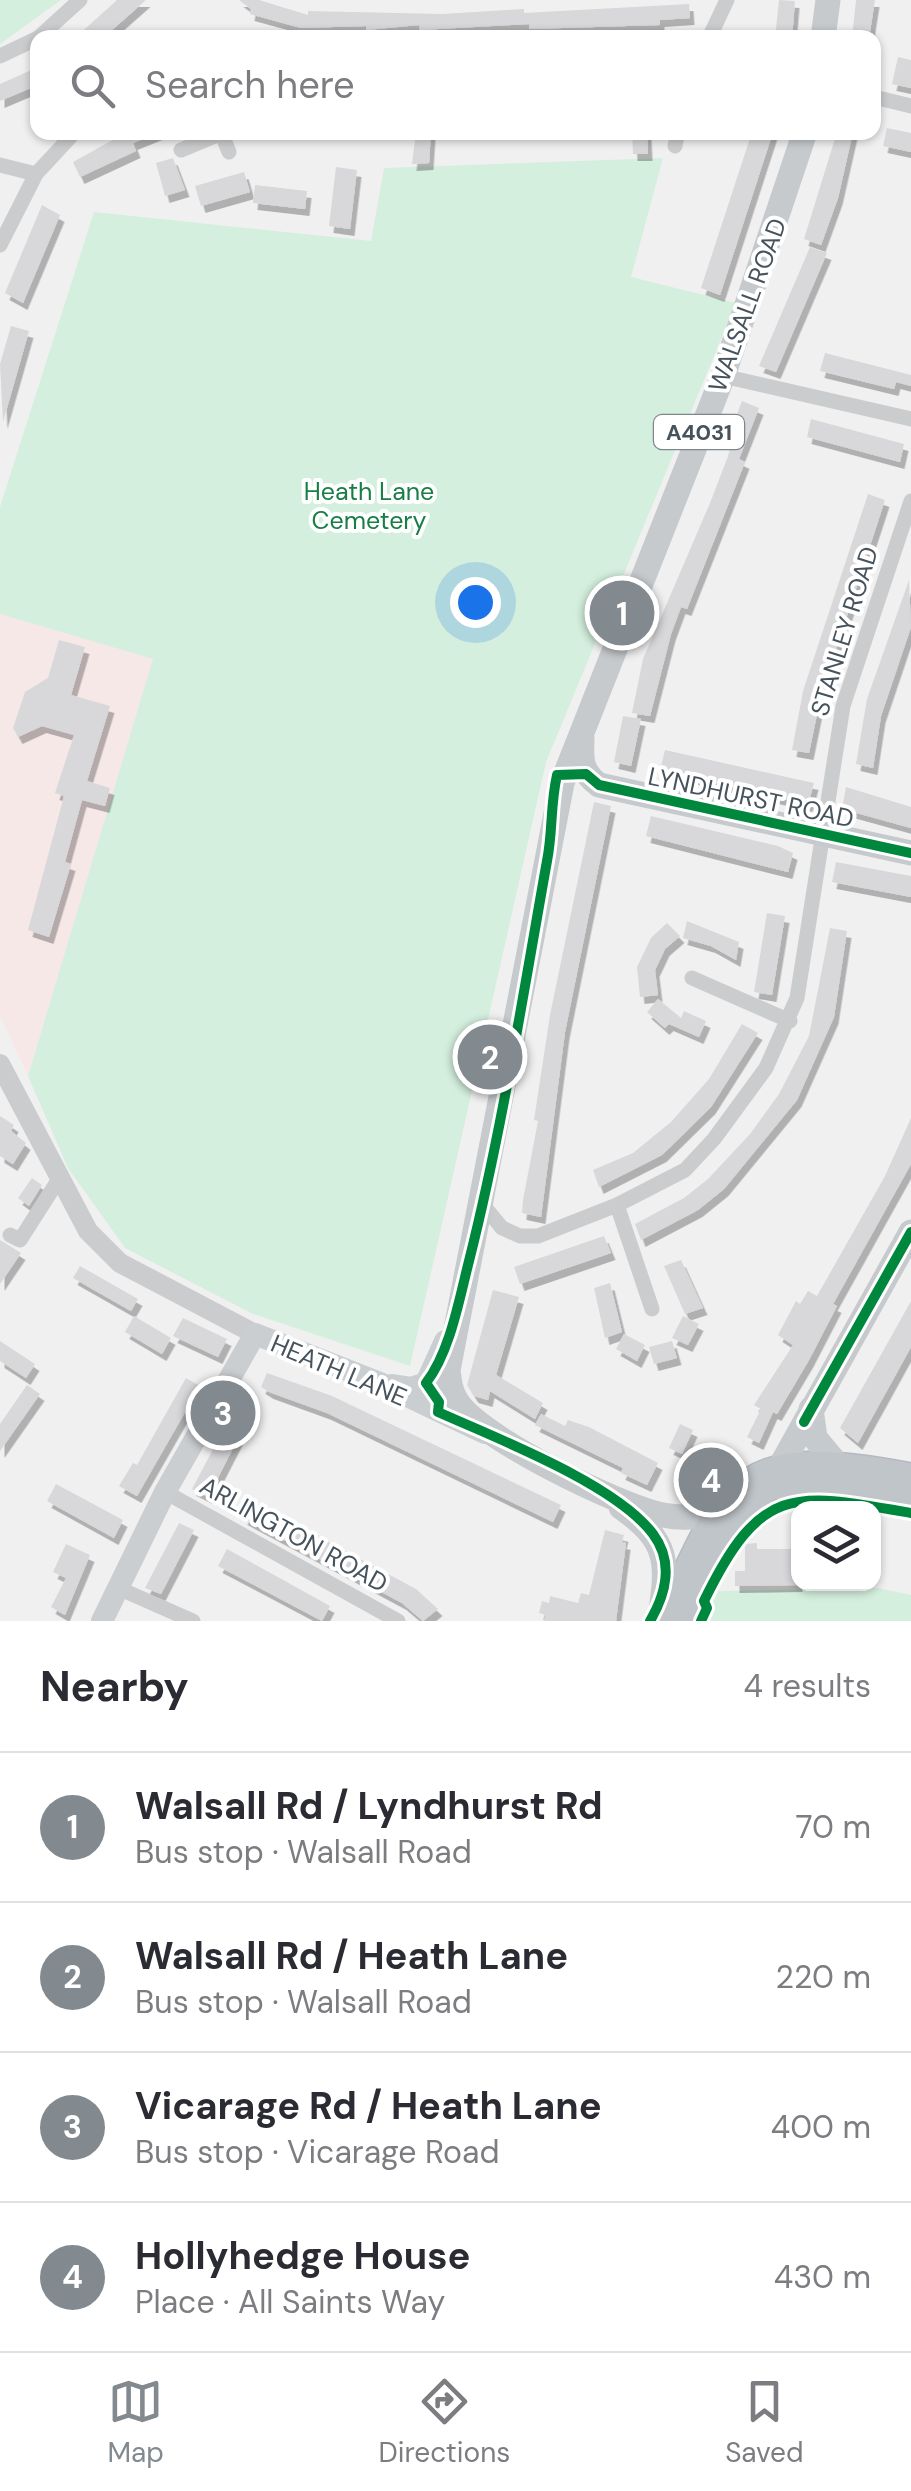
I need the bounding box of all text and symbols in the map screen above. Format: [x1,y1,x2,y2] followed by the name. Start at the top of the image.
[30,30,881,140] search box
[65,58,120,113] icon: search
[145,60,355,110] text: Search here
[701,214,794,396] street label: WALSALL ROAD
[654,415,744,449] road number: A4031
[304,475,434,537] park label: Heath Lane Cemetery
[803,543,886,720] street label: STANLEY ROAD
[590,576,654,650] pin: 1
[450,577,501,628] your location
[645,760,857,835] street label: LYNDHURST ROAD
[458,1020,522,1094] pin: 2
[266,1327,412,1414] street label: HEATH LANE
[190,1376,256,1450] pin: 3
[678,1442,744,1518] pin: 4
[194,1469,394,1600] street label: ARLINGTON ROAD
[791,1501,881,1591] map controls
[791,1501,881,1591] button: layers
[40,1659,189,1714] text: Nearby
[744,1665,871,1707] text: 4 results
[135,1781,603,1831] text: Walsall Rd / Lyndhurst Rd
[67,1806,78,1848] text: 1
[795,1806,871,1848] text: 70 m
[135,1831,472,1873] text: Bus stop · Walsall Road
[135,1931,568,1981] text: Walsall Rd / Heath Lane
[63,1956,82,1998] text: 2
[776,1956,871,1998] text: 220 m
[135,1981,472,2023] text: Bus stop · Walsall Road
[135,2081,602,2131] text: Vicarage Rd / Heath Lane
[63,2106,82,2148] text: 3
[771,2106,871,2148] text: 400 m
[135,2131,499,2173] text: Bus stop · Vicarage Road
[135,2231,470,2281] text: Hollyhedge House
[62,2256,83,2298] text: 4
[774,2256,871,2298] text: 430 m
[135,2281,445,2323] text: Place · All Saints Way
[107,2374,164,2471] tab: Map
[379,2374,510,2471] tab: Directions
[725,2374,804,2471] tab: Saved

